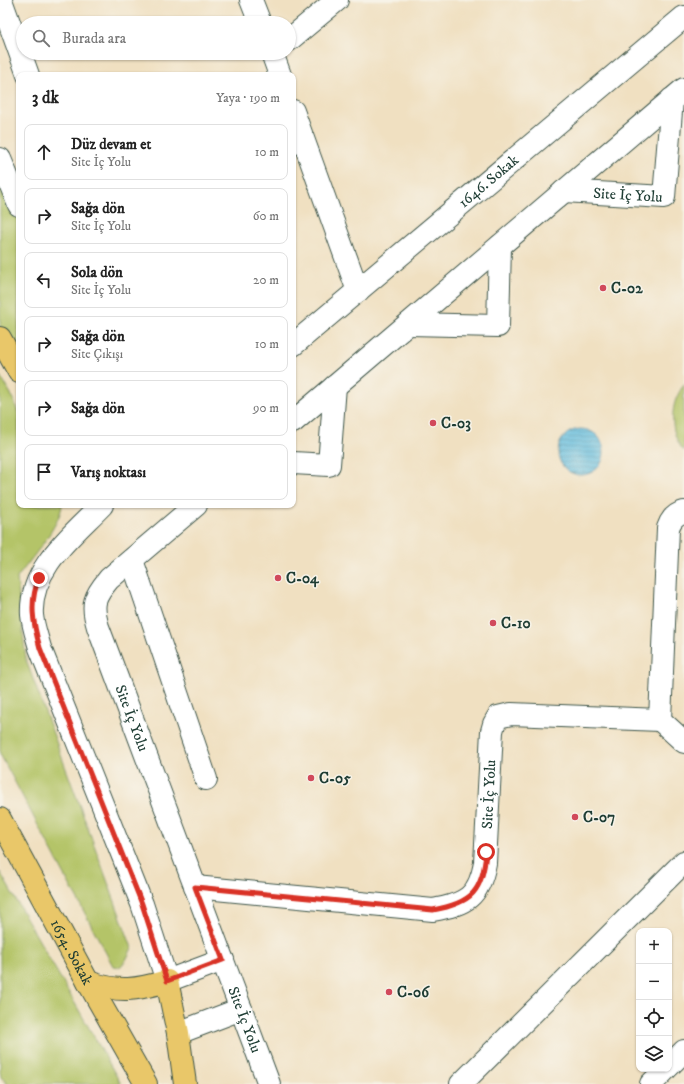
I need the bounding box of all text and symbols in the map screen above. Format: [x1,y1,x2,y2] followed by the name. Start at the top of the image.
[16,16,296,60] search box
[30,27,52,49] icon: search
[62,29,126,48] text: Burada ara
[32,87,59,109] text: 3 dk
[216,90,280,106] text: Yaya · 190 m
[71,135,151,154] text: Düz devam et
[33,141,55,163] icon: ahead
[255,144,279,160] text: 10 m
[455,150,523,212] street label: 1646. Sokak
[71,154,131,170] text: Site İç Yolu
[593,184,663,207] street label: Site İç Yolu
[71,199,125,218] text: Sağa dön
[33,205,55,227] icon: right
[253,208,279,224] text: 60 m
[71,218,131,234] text: Site İç Yolu
[71,263,123,282] text: Sola dön
[33,269,55,291] icon: left
[253,272,279,288] text: 20 m
[611,279,643,298] place label: C-02
[71,282,131,298] text: Site İç Yolu
[598,283,608,293] marker: C-02
[71,327,125,346] text: Sağa dön
[33,333,55,355] icon: right
[255,336,279,352] text: 10 m
[71,346,123,362] text: Site Çıkışı
[33,397,55,419] icon: right
[71,399,125,418] text: Sağa dön
[253,400,279,416] text: 90 m
[441,414,471,433] place label: C-03
[428,418,438,428] marker: C-03
[33,461,55,483] icon: arrive
[71,463,146,482] text: Varış noktası
[30,569,48,587] route end
[286,569,320,588] place label: C-04
[273,573,283,583] marker: C-04
[501,614,531,633] place label: C-10
[488,618,498,628] marker: C-10
[111,682,153,754] street label: Site İç Yolu
[478,759,500,829] street label: Site İç Yolu
[319,769,351,788] place label: C-05
[306,773,316,783] marker: C-05
[583,808,615,827] place label: C-07
[570,812,580,822] marker: C-07
[477,843,495,861] route start
[46,916,97,989] street label: 1654. Sokak
[636,928,672,1072] map controls
[636,928,672,964] button: +
[636,964,672,1000] button: −
[397,983,430,1002] place label: C-06
[223,984,265,1056] street label: Site İç Yolu
[384,987,394,997] marker: C-06
[636,1000,672,1036] button: locate
[636,1036,672,1072] button: layers

